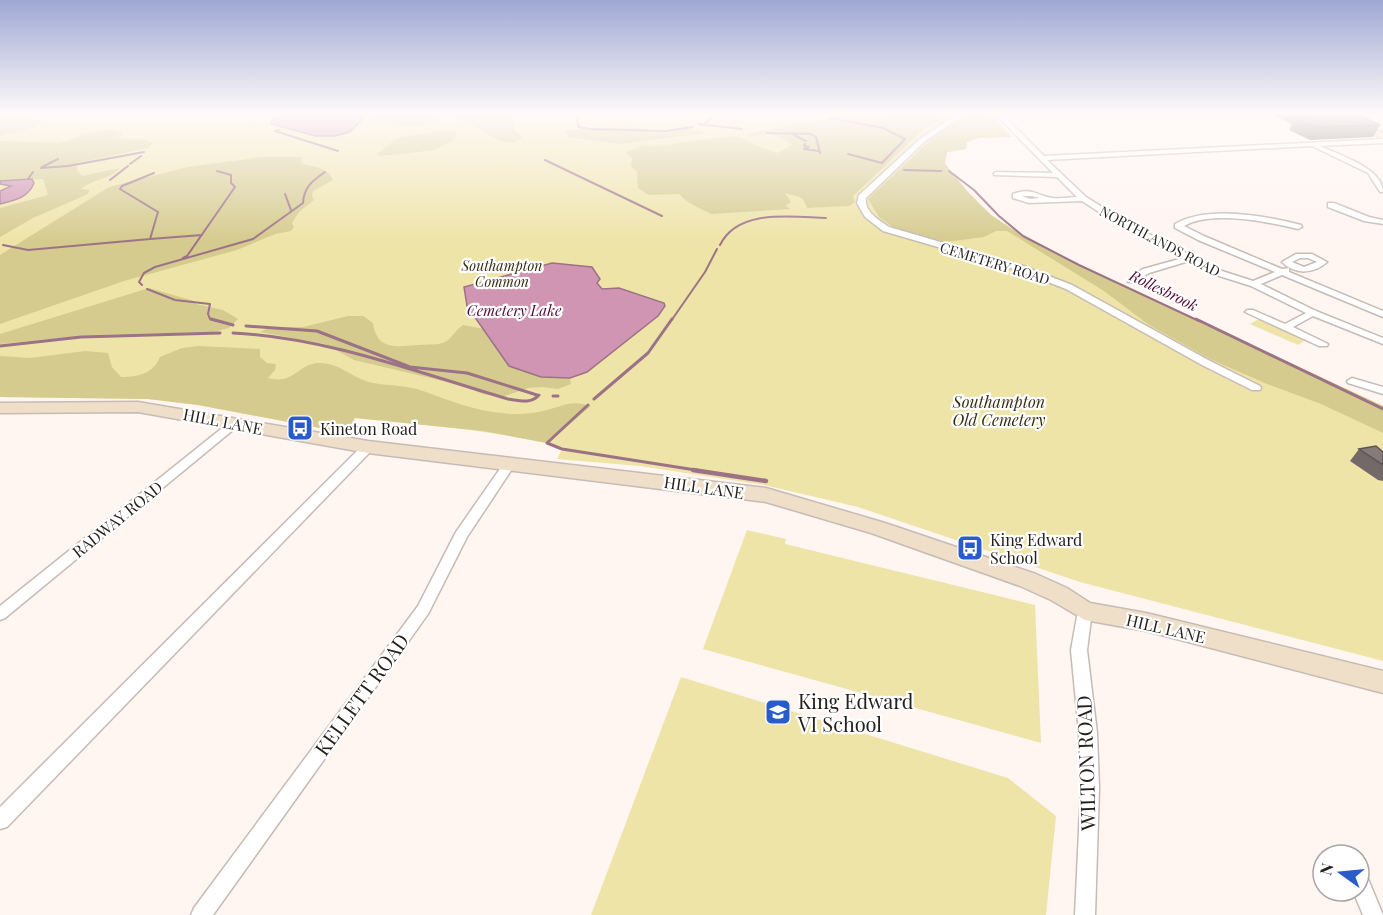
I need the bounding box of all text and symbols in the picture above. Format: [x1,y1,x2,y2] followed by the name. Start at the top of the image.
[1096,201,1224,281] street label: NORTHLANDS ROAD
[938,237,1052,289] street label: CEMETERY ROAD
[461,256,542,291] park label: Southampton Common
[1126,264,1202,315] water label: Rollesbrook
[467,300,562,320] water label: Cemetery Lake
[952,391,1046,430] park label: Southampton Old Cemetery
[181,403,265,439] street label: HILL LANE
[285,413,315,443] bus stop icon: Kineton Road
[320,418,417,439] place label: Kineton Road
[663,471,745,503] street label: HILL LANE
[67,476,167,562] street label: RADWAY ROAD
[990,529,1082,568] place label: King Edward School
[955,533,985,563] bus stop icon: King Edward School
[1124,609,1208,647] street label: HILL LANE
[308,628,414,760] street label: KELLETT ROAD
[797,687,914,737] place label: King Edward VI School
[1069,695,1101,832] street label: WILTON ROAD
[763,697,793,727] school or university icon: King Edward VI School
[1311,843,1371,903] north arrow
[1314,860,1338,877] text: N

